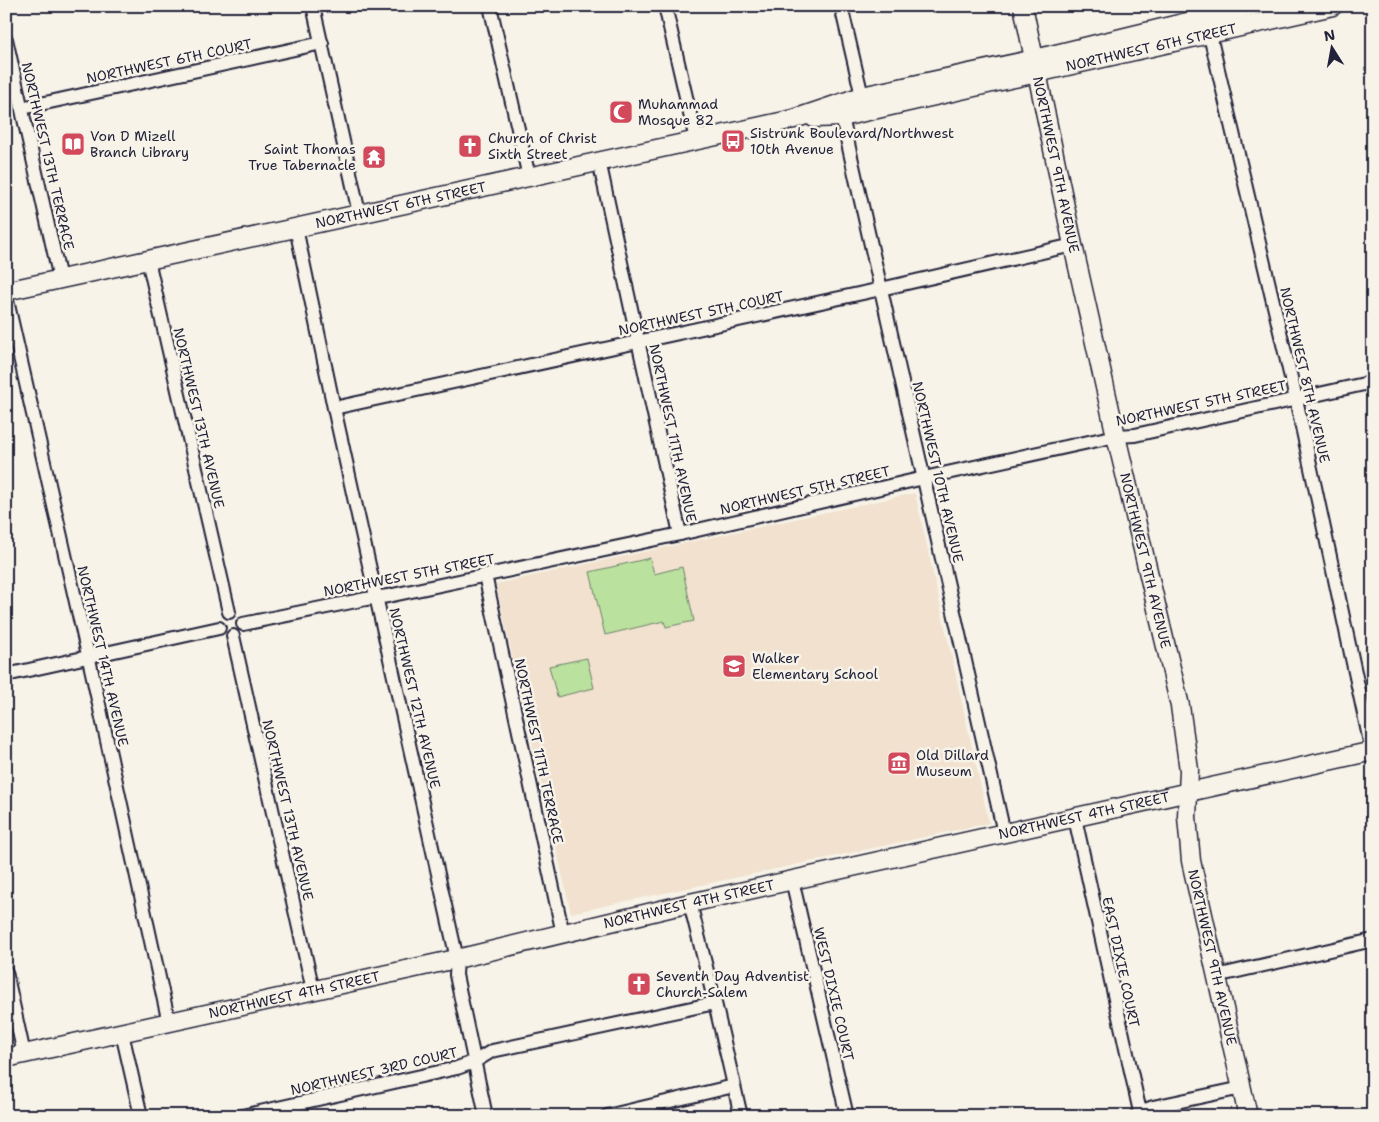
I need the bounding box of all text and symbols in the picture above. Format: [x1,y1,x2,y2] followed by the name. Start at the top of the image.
[1064,19,1239,75] street label: NORTHWEST 6TH STREET
[1306,22,1356,72] north arrow
[1322,25,1337,45] text: N
[84,35,254,87] street label: NORTHWEST 6TH COURT
[18,60,78,252] street label: NORTHWEST 13TH TERRACE
[1029,75,1084,255] street label: NORTHWEST 9TH AVENUE
[638,95,718,129] place label: Muhammad Mosque 82
[608,99,634,125] mosque icon: Muhammad Mosque 82
[750,124,954,158] place label: Sistrunk Boulevard/Northwest 10th Avenue
[90,127,189,161] place label: Von D Mizell Branch Library
[720,128,746,154] bus stop icon: Sistrunk Boulevard/Northwest 10th Avenue
[488,129,597,163] place label: Church of Christ Sixth Street
[60,131,86,157] library icon: Von D Mizell Branch Library
[457,133,483,159] church icon: Church of Christ Sixth Street
[248,140,356,174] place label: Saint Thomas True Tabernacle
[361,144,387,170] temple icon: Saint Thomas True Tabernacle
[313,177,488,232] street label: NORTHWEST 6TH STREET
[1276,285,1334,465] street label: NORTHWEST 8TH AVENUE
[617,287,786,339] street label: NORTHWEST 5TH COURT
[169,326,229,510] street label: NORTHWEST 13TH AVENUE
[645,342,701,524] street label: NORTHWEST 11TH AVENUE
[1114,376,1288,430] street label: NORTHWEST 5TH STREET
[908,380,968,565] street label: NORTHWEST 10TH AVENUE
[718,462,892,518] street label: NORTHWEST 5TH STREET
[1116,471,1175,651] street label: NORTHWEST 9TH AVENUE
[322,549,496,600] street label: NORTHWEST 5TH STREET
[73,564,133,748] street label: NORTHWEST 14TH AVENUE
[385,606,445,790] street label: NORTHWEST 12TH AVENUE
[752,649,879,683] place label: Walker Elementary School
[721,653,747,679] school or university icon: Walker Elementary School
[511,657,568,846] street label: NORTHWEST 11TH TERRACE
[258,718,318,902] street label: NORTHWEST 13TH AVENUE
[916,746,989,780] place label: Old Dillard Museum
[886,750,912,776] museum icon: Old Dillard Museum
[997,787,1172,843] street label: NORTHWEST 4TH STREET
[1184,867,1241,1047] street label: NORTHWEST 9TH AVENUE
[601,875,776,933] street label: NORTHWEST 4TH STREET
[1098,895,1144,1029] street label: EAST DIXIE COURT
[810,925,858,1063] street label: WEST DIXIE COURT
[207,967,382,1022] street label: NORTHWEST 4TH STREET
[656,967,809,1001] place label: Seventh Day Adventist Church-Salem
[626,971,652,997] church icon: Seventh Day Adventist Church-Salem
[289,1043,460,1099] street label: NORTHWEST 3RD COURT

